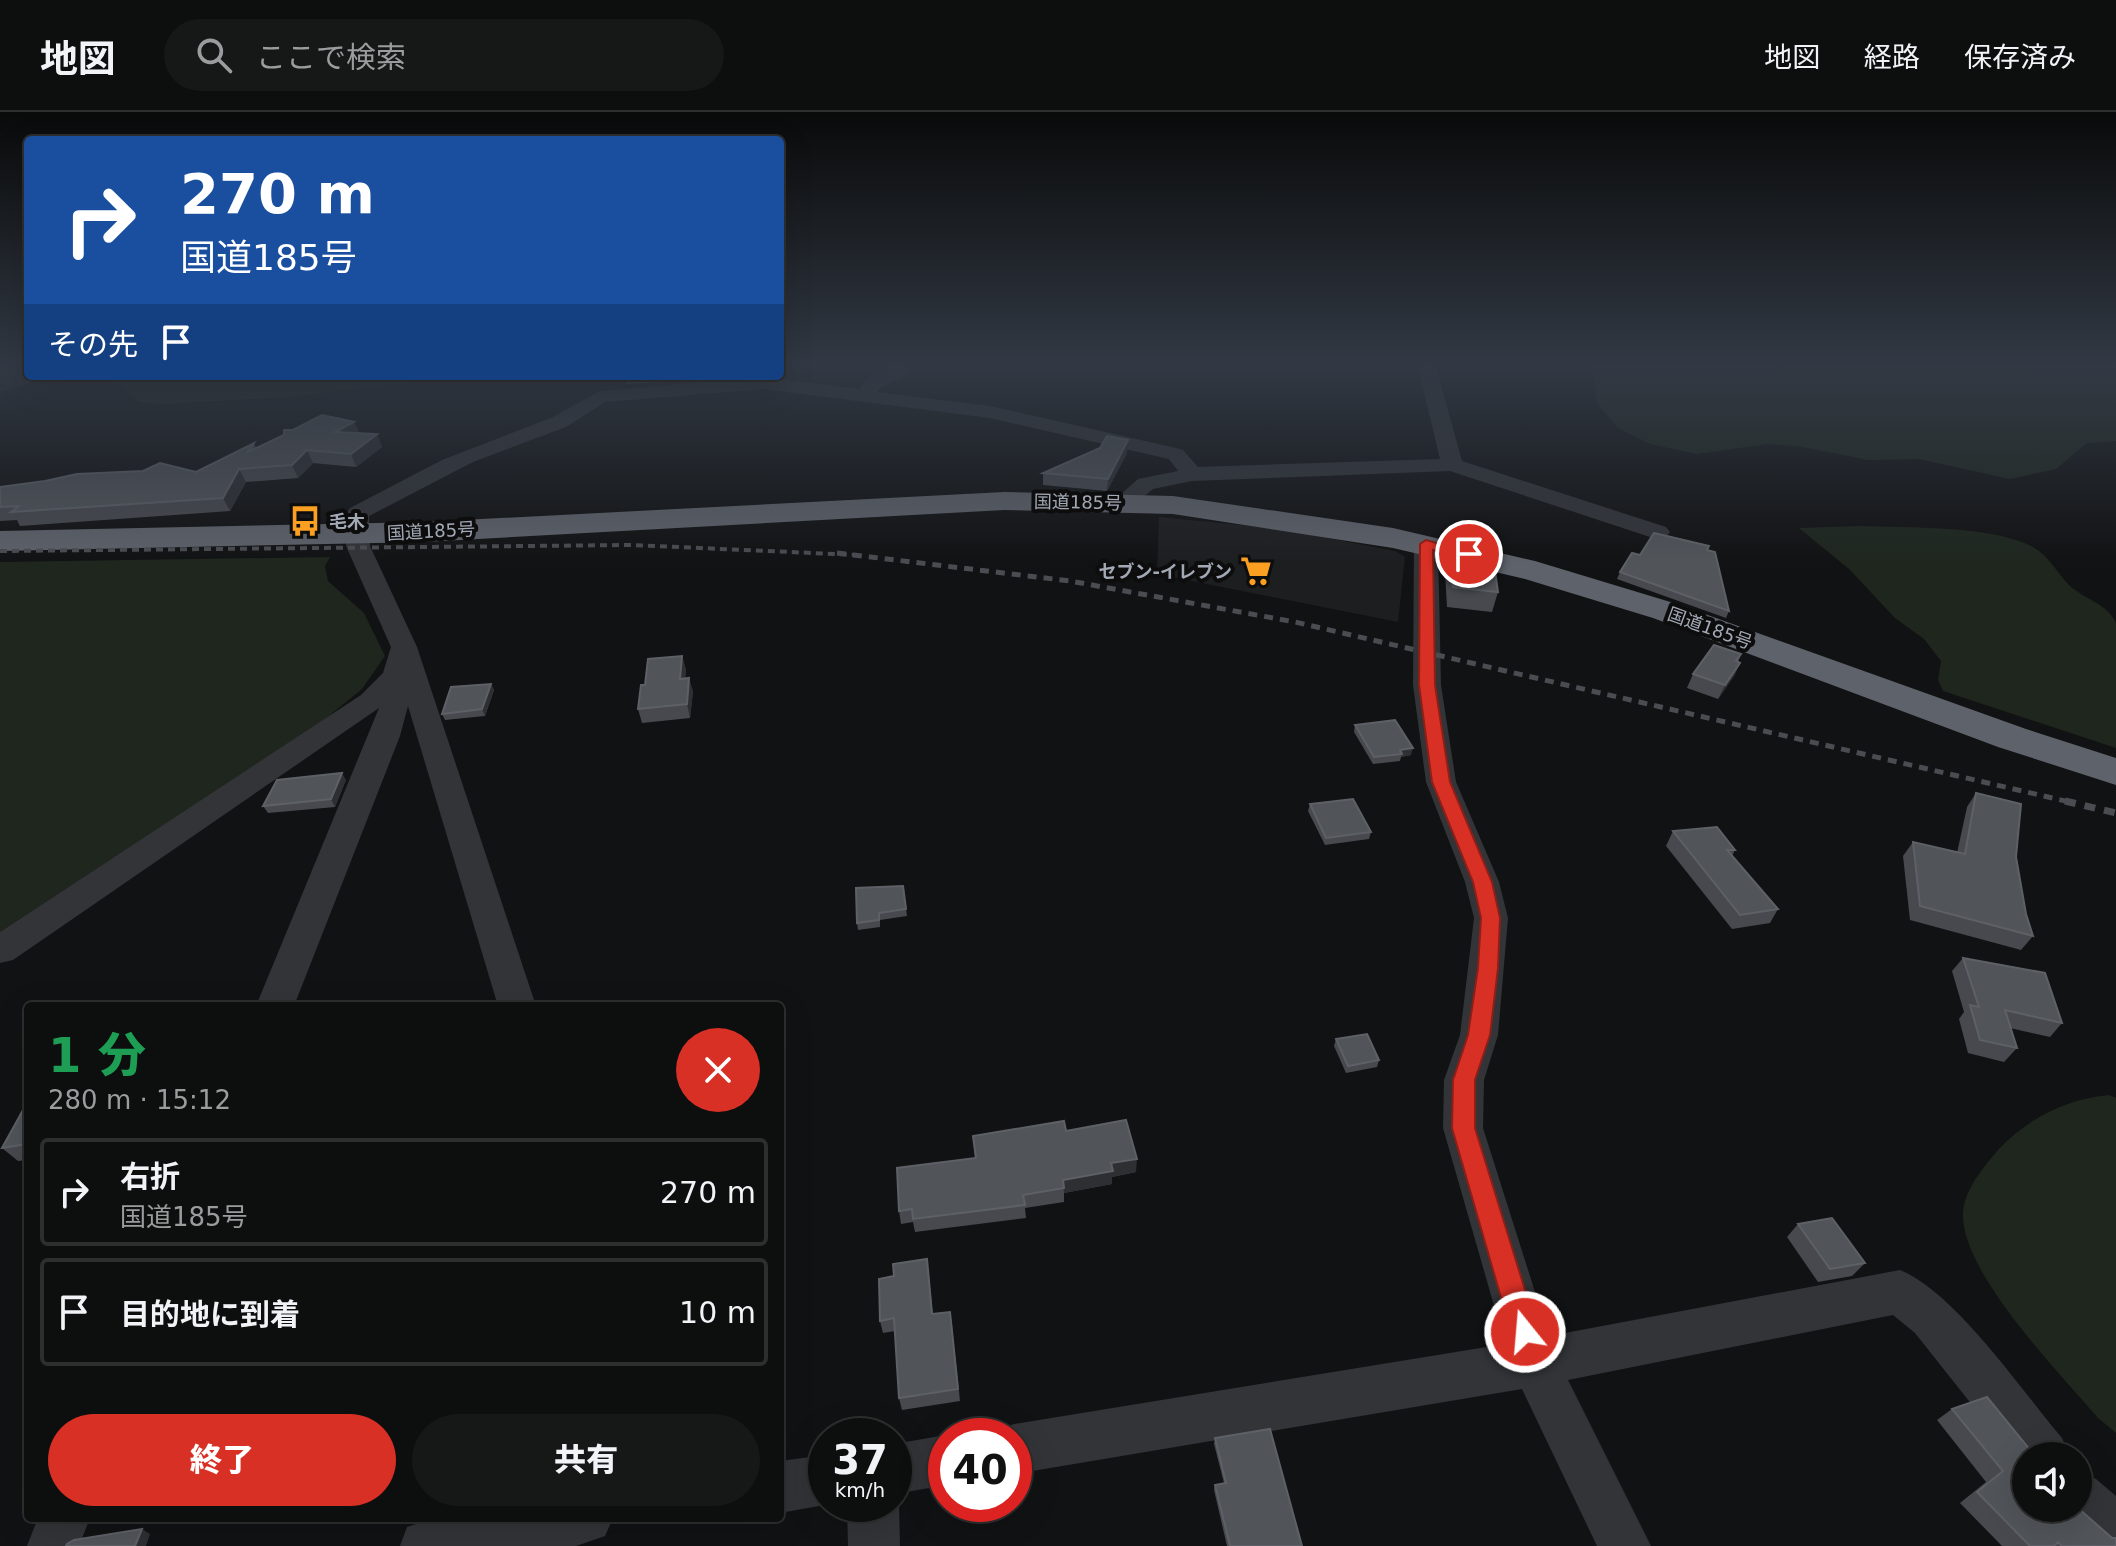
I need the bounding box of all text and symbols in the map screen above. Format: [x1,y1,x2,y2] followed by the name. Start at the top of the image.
[164,19,724,91] search box
[192,33,236,77] icon: search
[40,37,116,81] text: 地図
[256,40,406,75] text: ここで検索
[1764,41,1820,74] text: 地図
[1864,41,1920,74] text: 経路
[1964,41,2076,74] text: 保存済み
[180,161,375,226] text: 270 m
[48,168,152,272] icon: right
[180,237,357,278] text: 国道185号
[154,320,198,364] icon: arrive
[48,327,138,362] text: その先
[1034,491,1122,513] street label: 国道185号
[288,504,322,538] bus stop icon: 毛木
[329,511,365,532] place label: 毛木
[386,518,476,544] street label: 国道185号
[1435,520,1503,588] pin
[1447,532,1491,576] icon: arrive
[1239,554,1273,588] supermarket icon: セブン-イレブン
[1099,561,1232,582] place label: セブン-イレブン
[1665,603,1755,653] street label: 国道185号
[48,1027,146,1083] text: 1 分
[676,1028,760,1112] button: close
[48,1085,231,1115] text: 280 m · 15:12
[120,1159,180,1194] text: 右折
[52,1170,96,1214] icon: right
[660,1175,756,1210] text: 270 m
[120,1202,248,1232] text: 国道185号
[52,1290,96,1334] icon: arrive
[1483,1290,1567,1374] position arrow
[679,1295,756,1330] text: 10 m
[120,1297,300,1332] text: 目的地に到着
[48,1414,396,1506] button: 終了
[412,1414,760,1506] button: 共有
[928,1418,1032,1522] speed limit sign: 40
[832,1437,888,1483] text: 37
[2012,1442,2092,1522] map controls
[2012,1442,2092,1522] button: sound
[835,1478,885,1502] text: km/h

